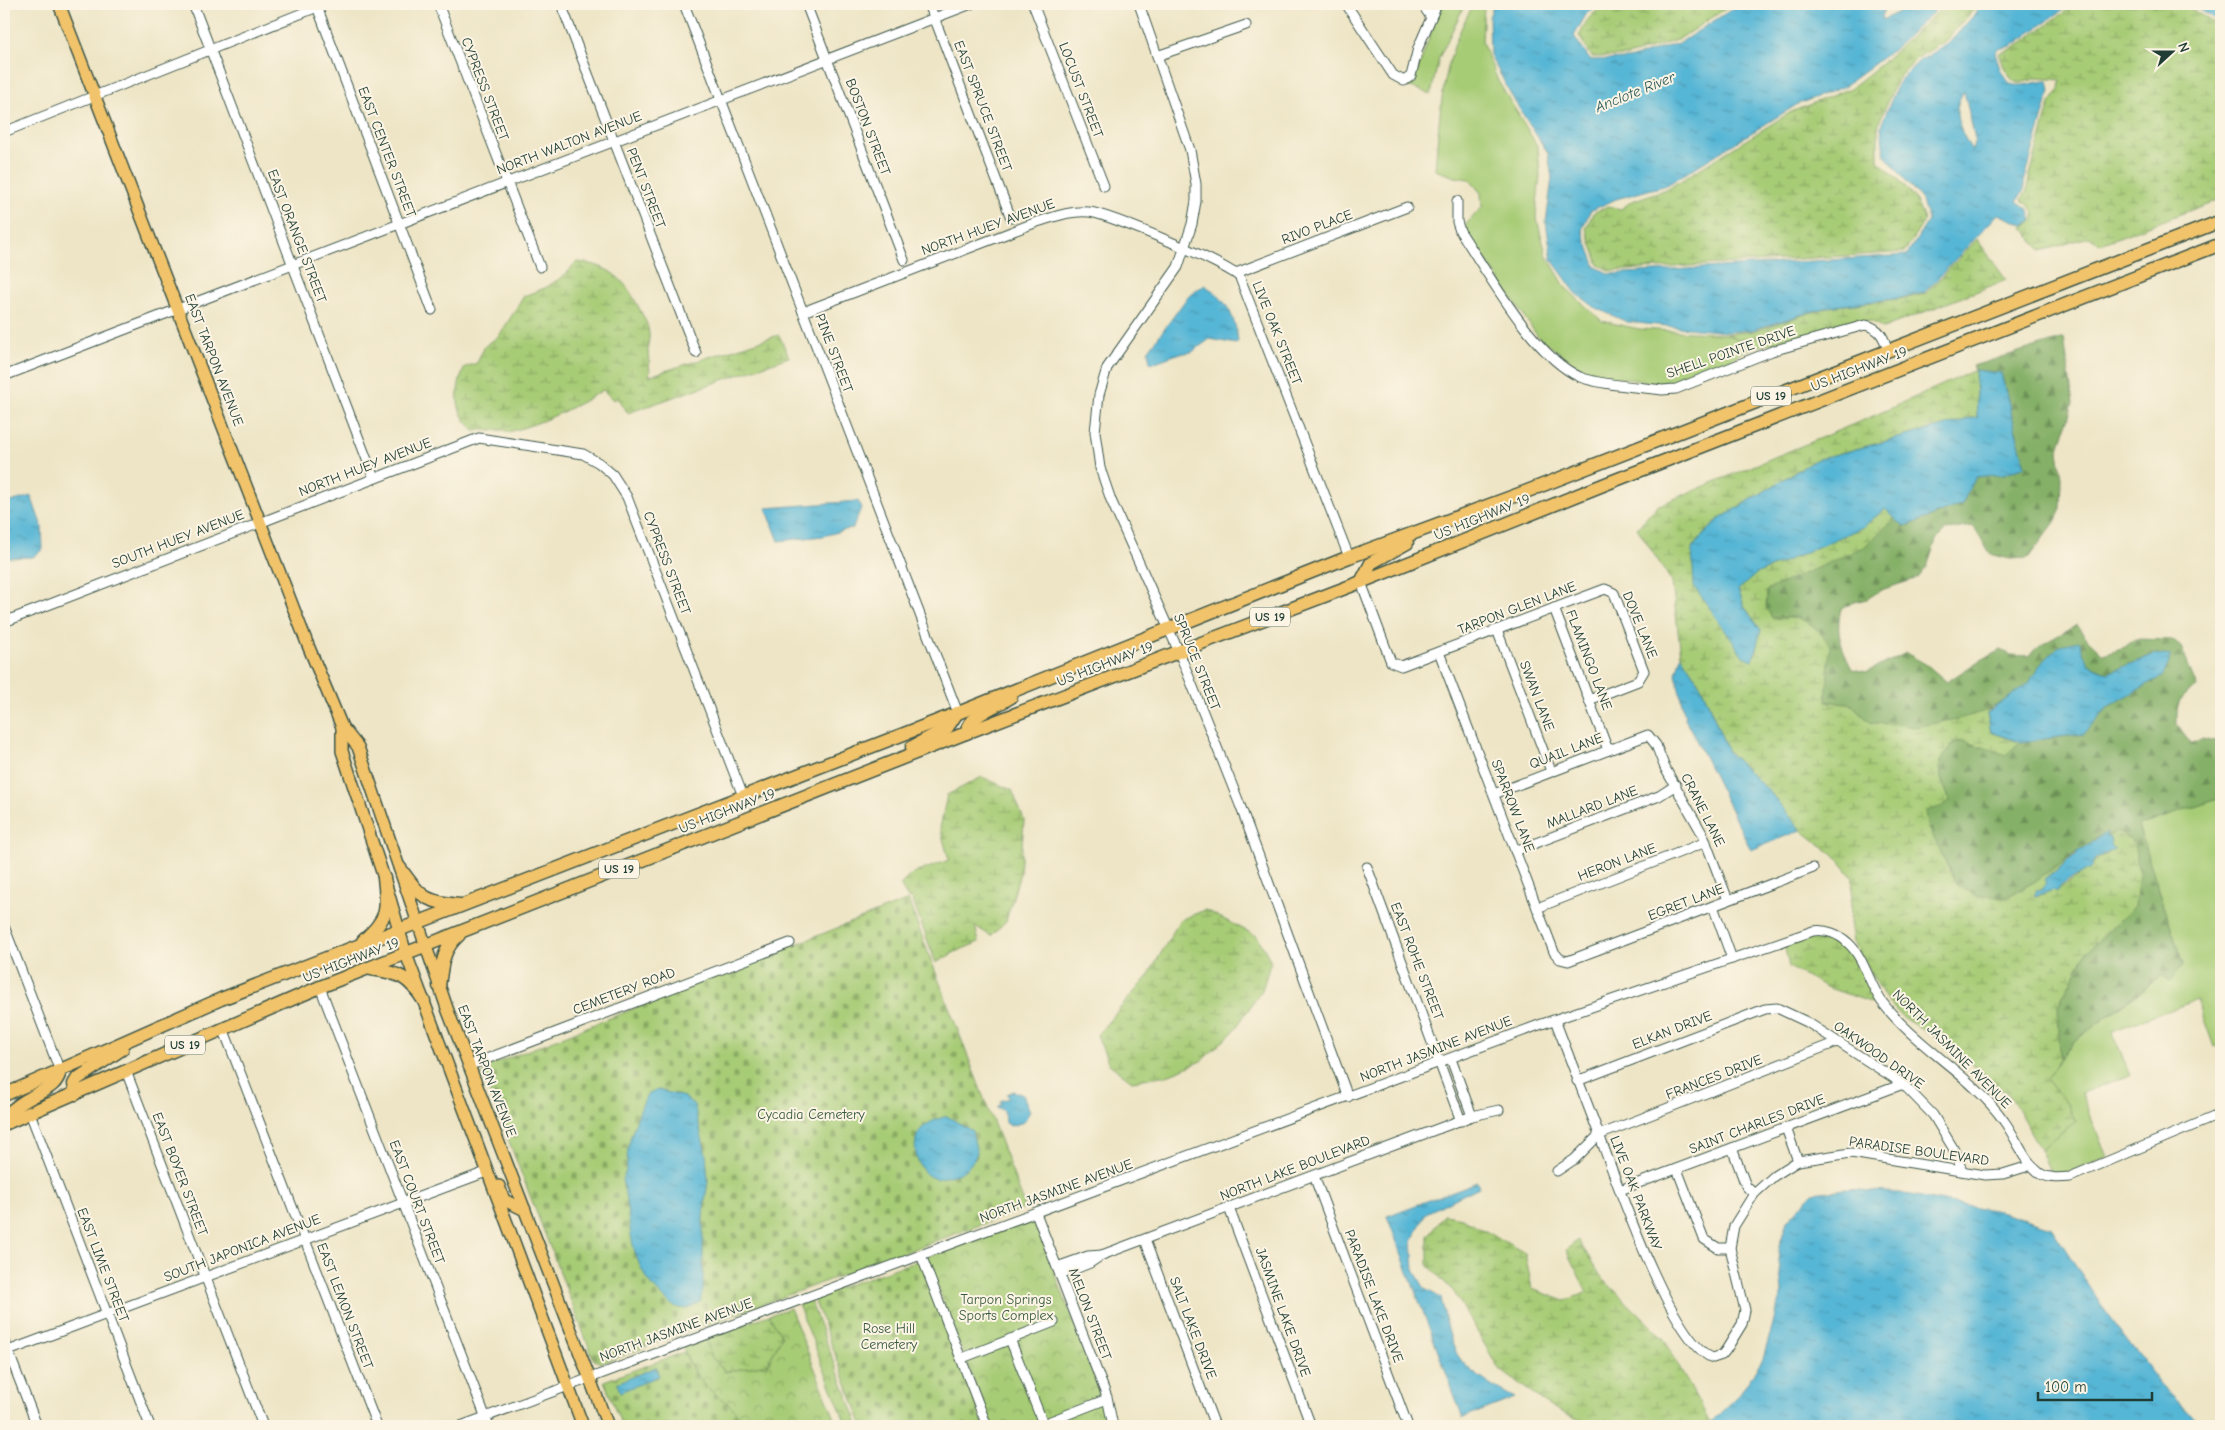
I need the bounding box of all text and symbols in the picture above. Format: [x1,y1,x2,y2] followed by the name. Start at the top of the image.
[2148,28,2198,78] north arrow
[457,35,513,144] street label: CYPRESS STREET
[950,38,1016,175] street label: EAST SPRUCE STREET
[1055,40,1107,141] street label: LOCUST STREET
[2174,40,2193,55] text: N
[1591,67,1679,117] water label: Anclote River
[842,76,895,178] street label: BOSTON STREET
[354,84,420,221] street label: EAST CENTER STREET
[494,107,644,179] street label: NORTH WALTON AVENUE
[623,145,669,231] street label: PENT STREET
[264,167,331,306] street label: EAST ORANGE STREET
[919,195,1057,259] street label: NORTH HUEY AVENUE
[1279,206,1355,248] street label: RIVO PLACE
[1248,279,1306,388] street label: LIVE OAK STREET
[181,291,247,429] street label: EAST TARPON AVENUE
[811,311,857,396] street label: PINE STREET
[1664,322,1798,382] street label: SHELL POINTE DRIVE
[1808,343,1910,395] street label: US HIGHWAY 19
[1751,386,1791,406] road number: US 19
[296,434,434,500] street label: NORTH HUEY AVENUE
[1431,490,1533,544] street label: US HIGHWAY 19
[109,506,247,572] street label: SOUTH HUEY AVENUE
[639,509,695,618] street label: CYPRESS STREET
[1455,578,1579,638] street label: TARPON GLEN LANE
[1619,589,1661,661] street label: DOVE LANE
[1562,607,1616,713] street label: FLAMINGO LANE
[1250,608,1290,626] road number: US 19
[1170,611,1224,714] street label: SPRUCE STREET
[1054,638,1156,690] street label: US HIGHWAY 19
[1516,658,1558,734] street label: SWAN LANE
[1527,729,1605,773] street label: QUAIL LANE
[1487,757,1539,855] street label: SPARROW LANE
[1677,770,1729,850] street label: CRANE LANE
[1544,782,1640,832] street label: MALLARD LANE
[676,785,778,837] street label: US HIGHWAY 19
[1575,839,1659,885] street label: HERON LANE
[599,860,639,879] road number: US 19
[1646,880,1726,924] street label: EGRET LANE
[1387,900,1447,1023] street label: EAST ROHE STREET
[300,934,402,986] street label: US HIGHWAY 19
[570,964,678,1018] street label: CEMETERY ROAD
[1889,986,2015,1112] street label: NORTH JASMINE AVENUE
[454,1002,520,1140] street label: EAST TARPON AVENUE
[1630,1007,1714,1053] street label: ELKAN DRIVE
[1358,1012,1514,1086] street label: NORTH JASMINE AVENUE
[1830,1017,1928,1093] street label: OAKWOOD DRIVE
[165,1036,205,1054] road number: US 19
[1663,1051,1765,1103] street label: FRANCES DRIVE
[1687,1090,1827,1158] street label: SAINT CHARLES DRIVE
[757,1106,866,1123] park label: Cycadia Cemetery
[149,1110,212,1239] street label: EAST BOYER STREET
[1218,1131,1373,1205] street label: NORTH LAKE BOULEVARD
[1606,1133,1666,1253] street label: LIVE OAK PARKWAY
[1848,1133,1990,1169] street label: PARADISE BOULEVARD
[386,1138,449,1267] street label: EAST COURT STREET
[977,1155,1135,1227] street label: NORTH JASMINE AVENUE
[73,1205,133,1325] street label: EAST LIME STREET
[161,1210,323,1286] street label: SOUTH JAPONICA AVENUE
[1341,1227,1407,1365] street label: PARADISE LAKE DRIVE
[313,1240,377,1372] street label: EAST LEMON STREET
[1252,1245,1314,1379] street label: JASMINE LAKE DRIVE
[1065,1266,1116,1363] street label: MELON STREET
[1166,1274,1220,1382] street label: SALT LAKE DRIVE
[959,1291,1054,1324] park label: Tarpon Springs Sports Complex
[597,1294,755,1366] street label: NORTH JASMINE AVENUE
[861,1320,918,1353] park label: Rose Hill Cemetery
[2038,1370,2151,1402] scale bar
[2045,1378,2087,1396] text: 100 m

